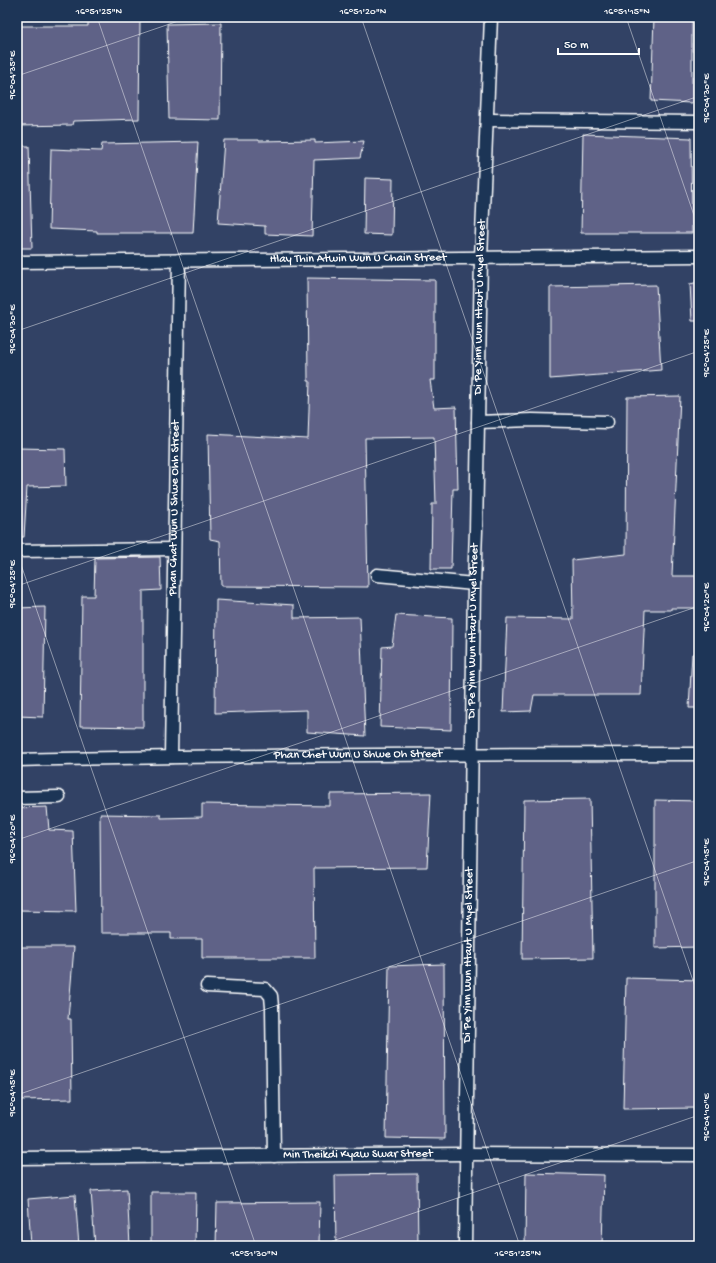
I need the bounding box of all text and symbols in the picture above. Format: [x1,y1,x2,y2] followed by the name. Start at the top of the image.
[75,6,123,18] text: 16°51'25"N
[339,6,387,18] text: 16°51'20"N
[603,6,650,18] text: 16°51'15"N
[558,30,639,56] scale bar
[564,39,589,53] text: 50 m
[7,50,19,100] text: 96°04'35"E
[701,73,713,123] text: 96°04'30"E
[471,218,490,396] street label: Di Pe Yinn Wun Htaut U Myel Street
[270,251,447,267] street label: Hlay Thin Atwin Wun U Chain Street
[7,304,19,354] text: 96°04'30"E
[701,328,713,378] text: 96°04'25"E
[167,419,183,597] street label: Phan Chat Wun U Shwe Ohh Street
[465,542,483,720] street label: Di Pe Yinn Wun Htaut U Myel Street
[7,559,19,609] text: 96°04'25"E
[701,582,713,632] text: 96°04'20"E
[273,748,443,763] street label: Phan Chet Wun U Shwe Oh Street
[7,814,19,864] text: 96°04'20"E
[701,838,713,887] text: 96°04'15"E
[461,866,477,1044] street label: Di Pe Yinn Wun Htaut U Myel Street
[7,1069,19,1118] text: 96°04'15"E
[701,1092,713,1142] text: 96°04'10"E
[283,1147,434,1163] street label: Min Theikdi Kyaw Swar Street
[230,1248,278,1260] text: 16°51'30"N
[494,1248,542,1260] text: 16°51'25"N

